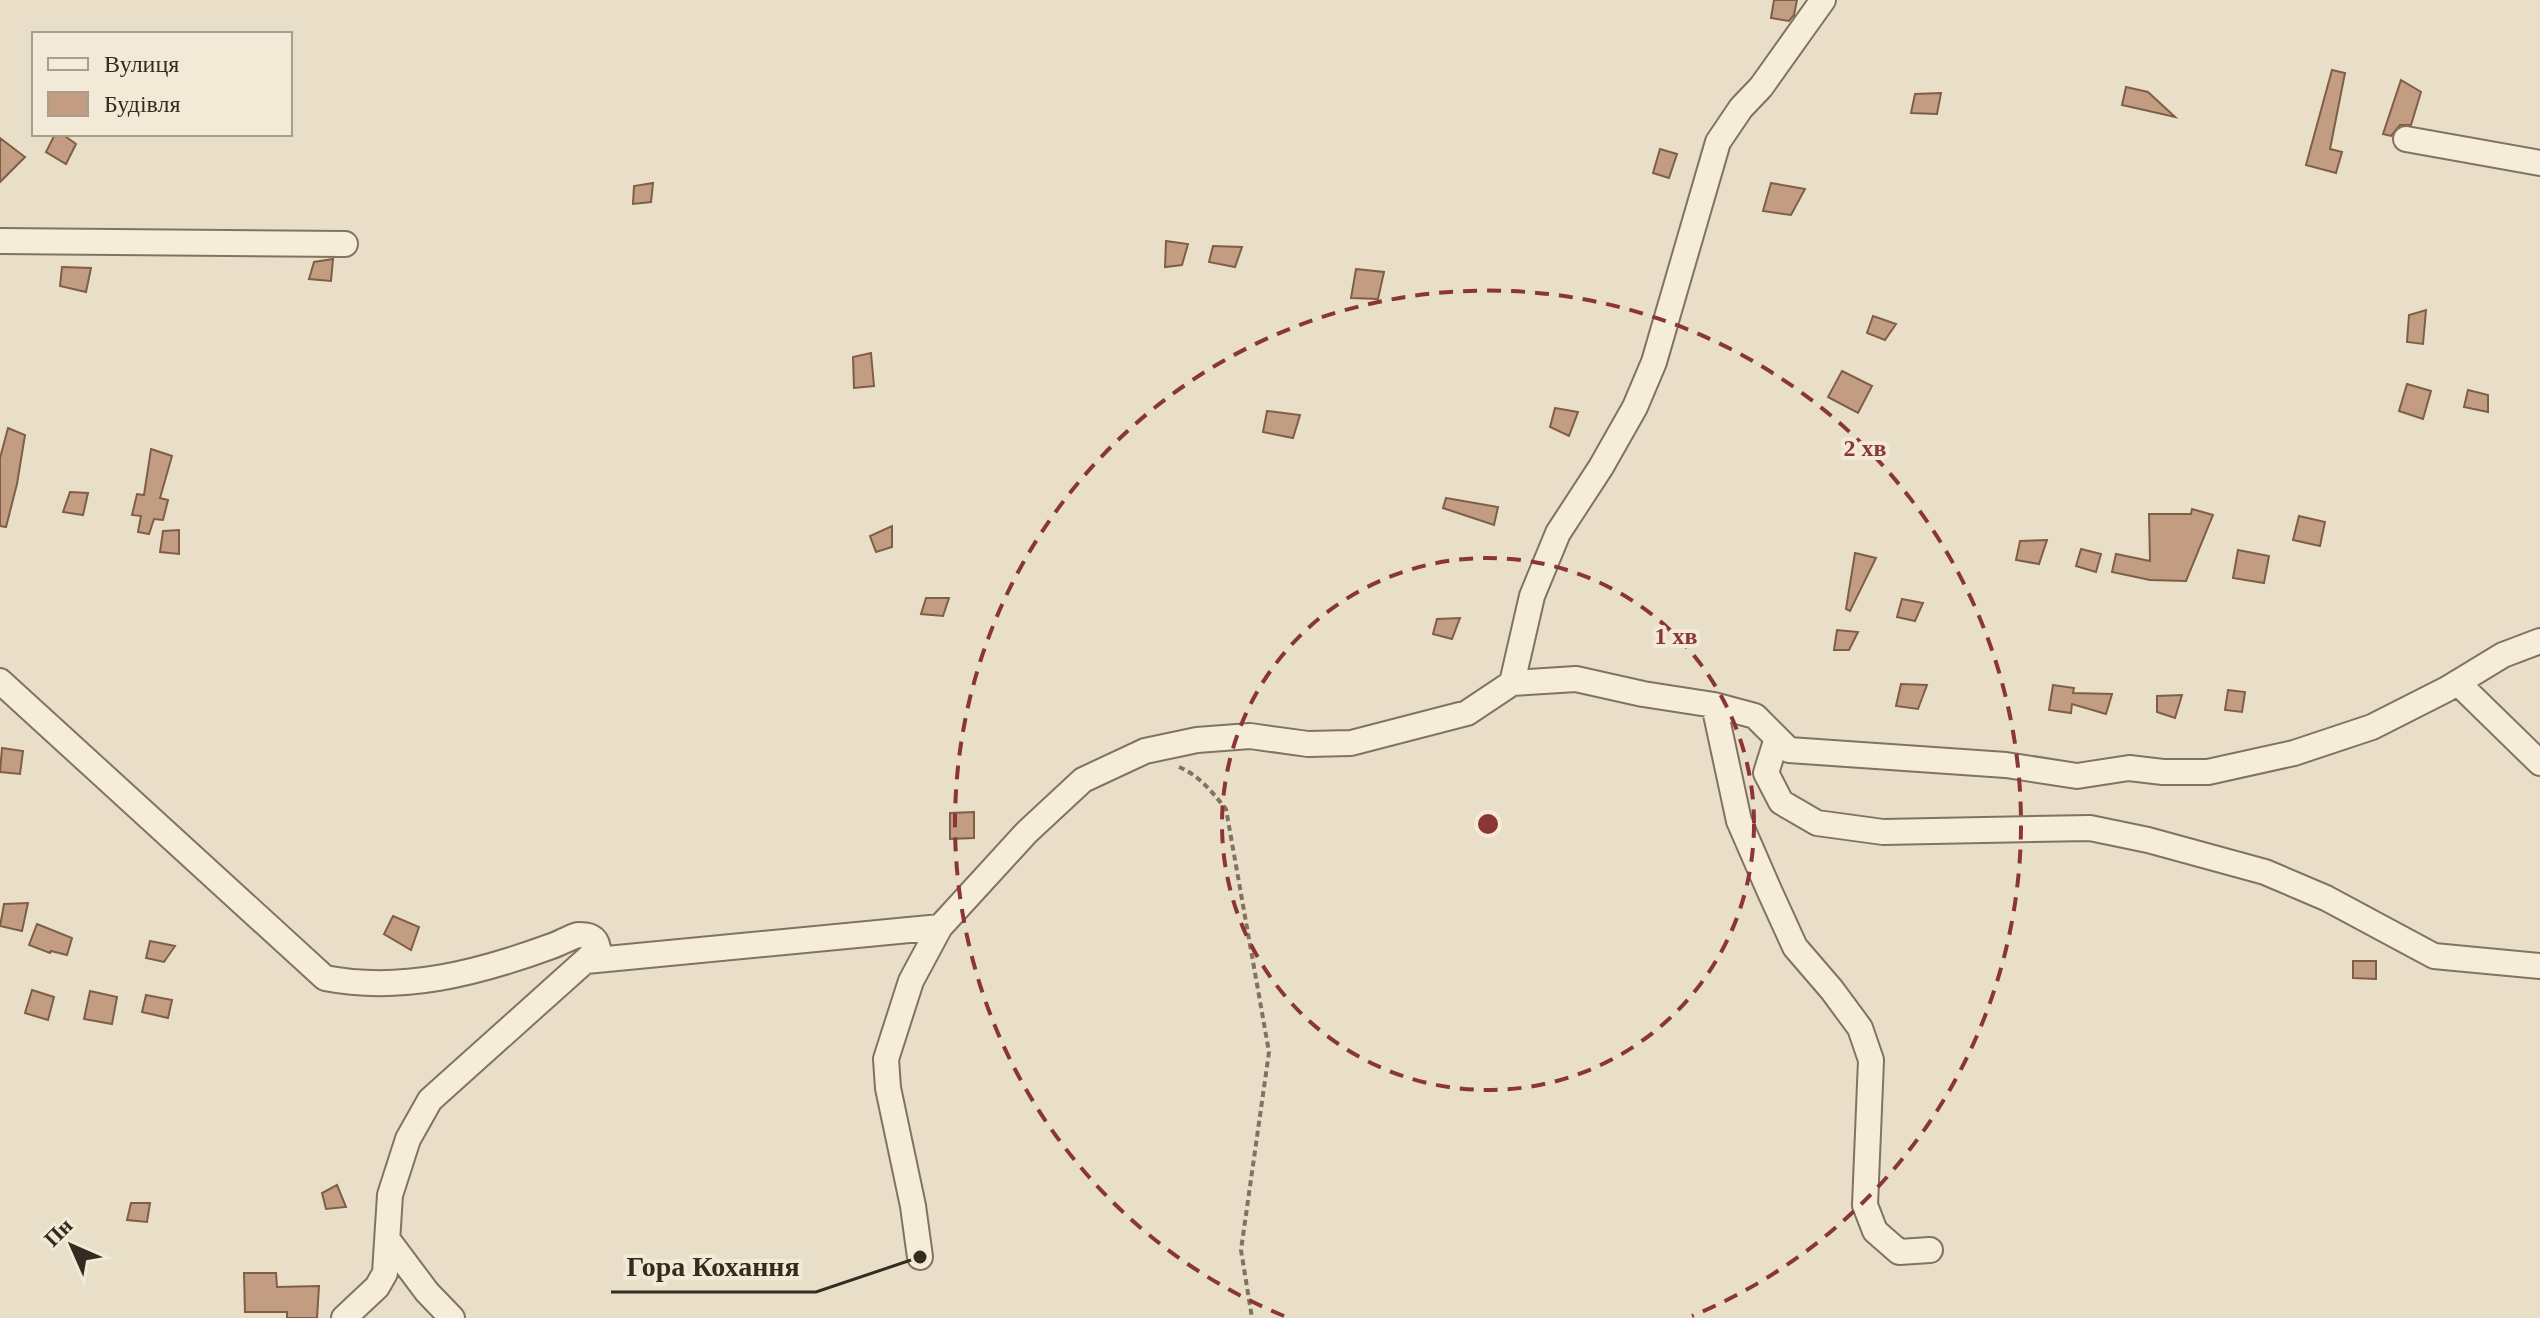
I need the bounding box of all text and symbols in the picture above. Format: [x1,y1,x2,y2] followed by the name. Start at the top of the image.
[32,32,292,136] legend
[104,51,179,77] text: Вулиця
[104,91,181,117] text: Будівля
[1844,435,1887,461] text: 2 хв
[1655,623,1698,649] text: 1 хв
[1474,810,1502,838] centre of rings
[32,1206,112,1286] north arrow
[39,1213,78,1252] text: Пн
[611,1240,816,1292] callout: Гора Кохання
[626,1251,800,1282] text: Гора Кохання

